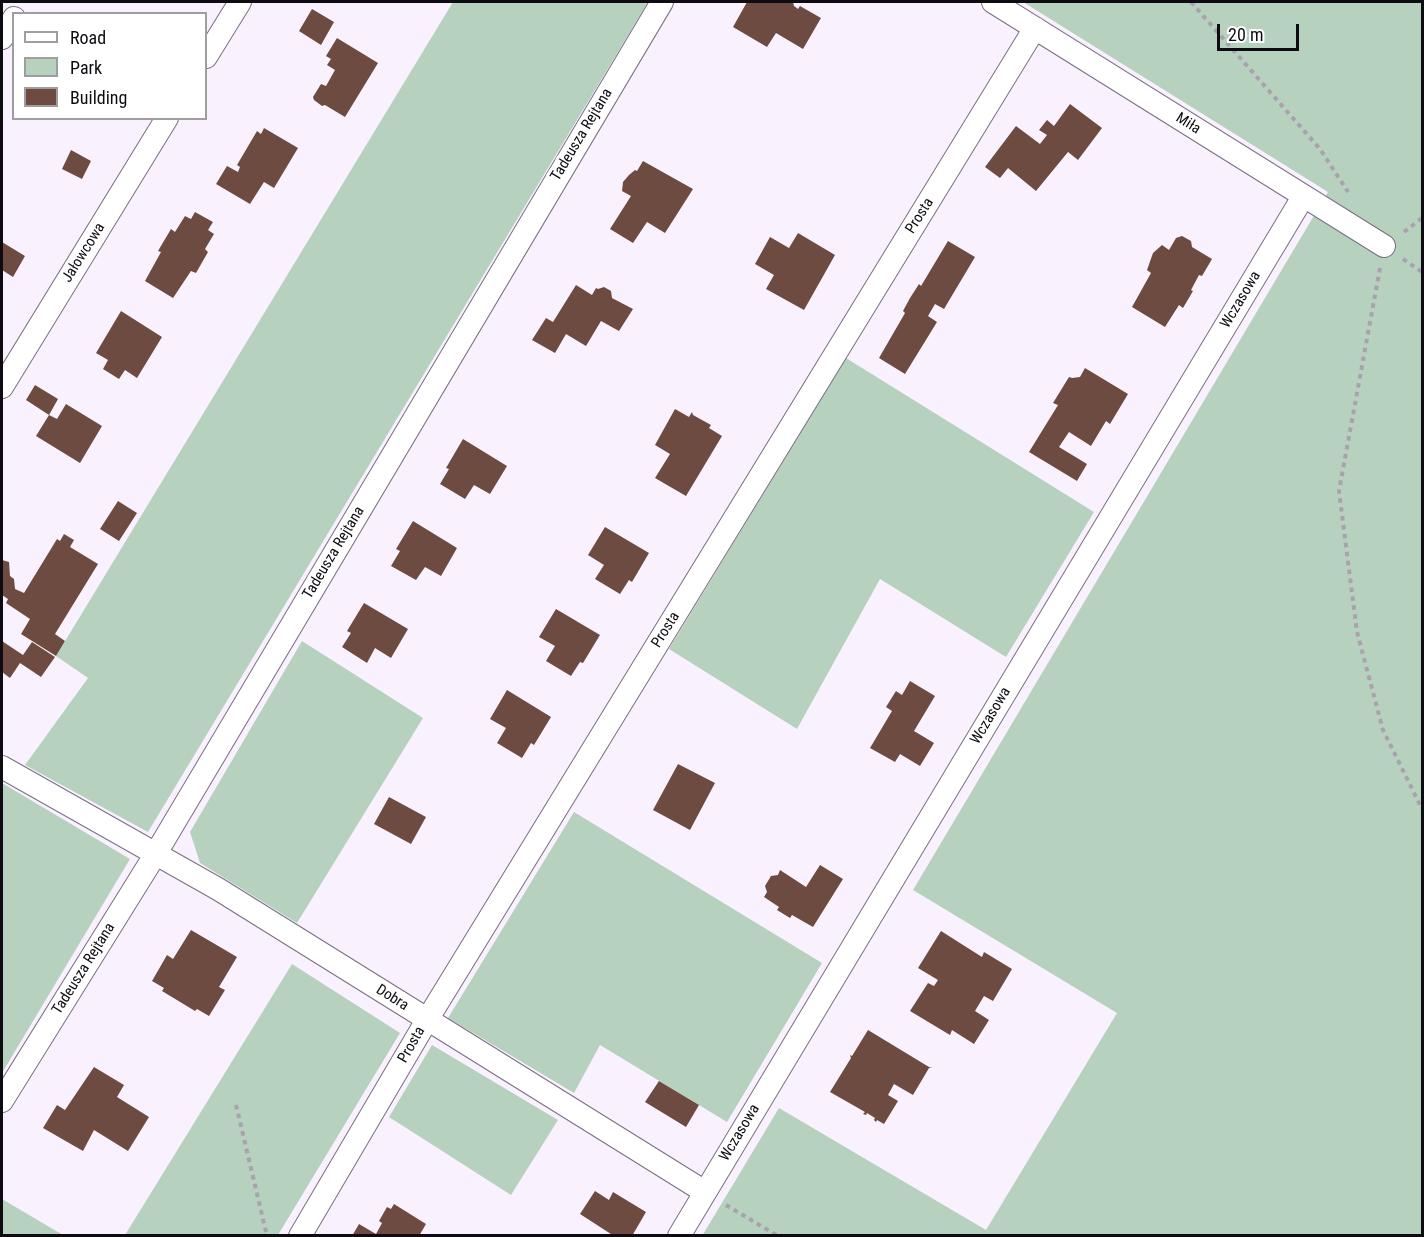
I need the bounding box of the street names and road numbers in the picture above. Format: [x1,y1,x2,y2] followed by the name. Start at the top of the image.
[547,86,617,184] street label: Tadeusza Rejtana
[1172,110,1204,138] street label: Miła
[902,195,938,237] street label: Prosta
[59,220,109,286] street label: Jałowcowa
[1217,268,1265,332] street label: Wczasowa
[299,504,369,602] street label: Tadeusza Rejtana
[648,609,684,651] street label: Prosta
[967,684,1015,748] street label: Wczasowa
[49,920,119,1018] street label: Tadeusza Rejtana
[372,981,412,1015] street label: Dobra
[395,1024,429,1066] street label: Prosta
[716,1101,764,1165] street label: Wczasowa

